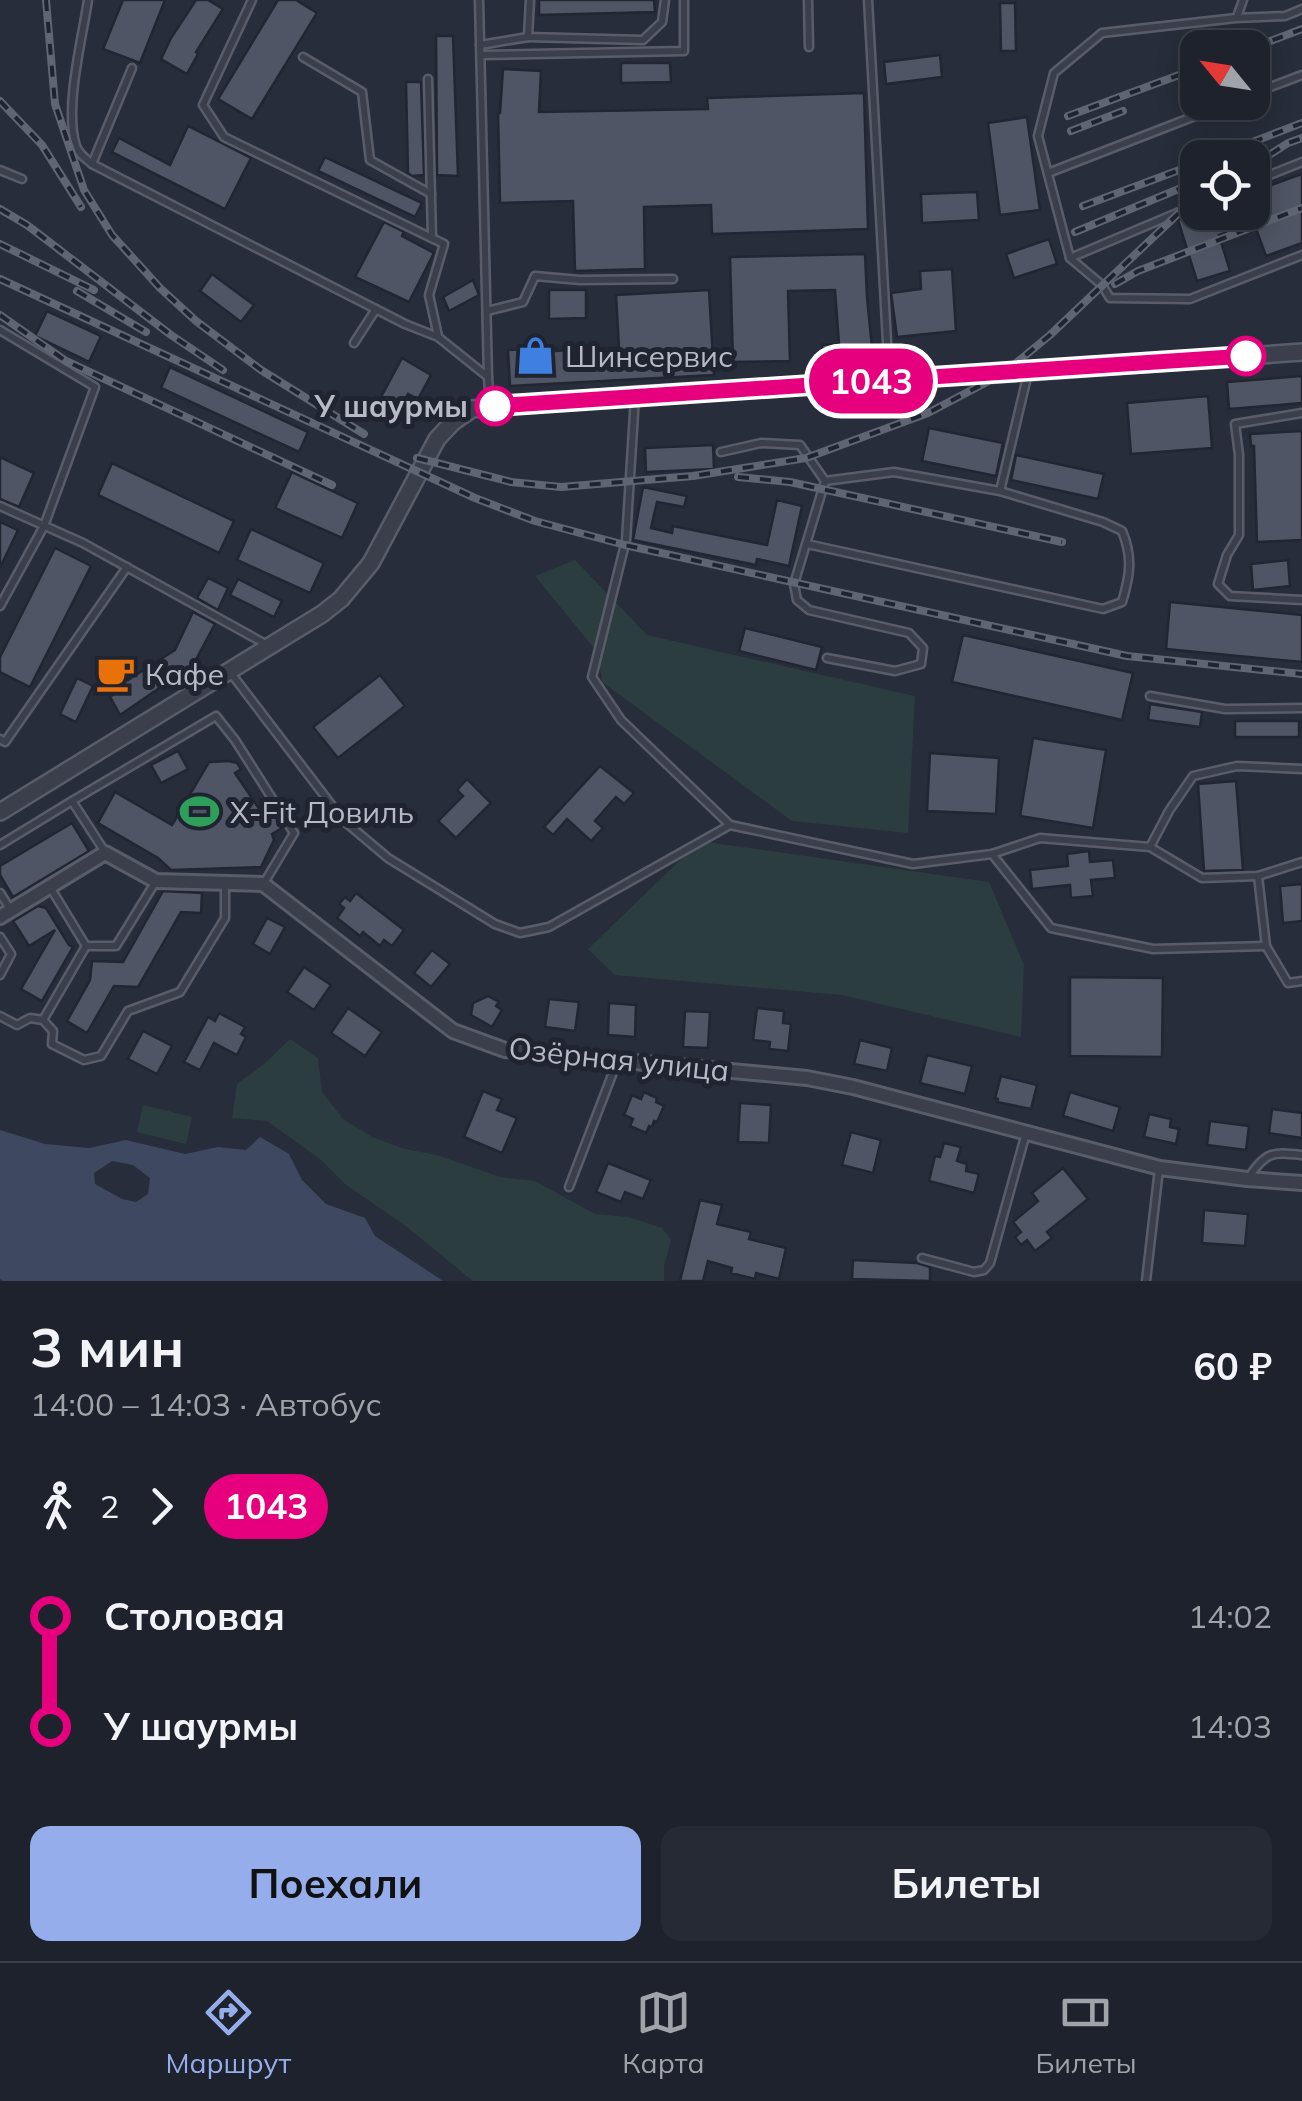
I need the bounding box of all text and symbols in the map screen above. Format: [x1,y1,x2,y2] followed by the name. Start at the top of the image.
[1180,30,1270,120] north arrow
[1180,30,1270,230] map controls
[1180,140,1270,230] button: locate
[514,335,556,377] shop icon: Шинсервис
[565,337,733,375] place label: Шинсервис
[1227,337,1265,375] unlabelled marker
[801,348,941,414] line badge: 1043
[829,359,913,403] text: 1043
[314,387,468,425] place label: У шаурмы
[476,387,514,425] marker: У шаурмы
[94,653,136,695] cafe icon: Кафе
[145,655,224,693] place label: Кафе
[179,791,221,833] sports icon: X-Fit Довиль
[230,793,414,831] place label: X-Fit Довиль
[507,1029,731,1089] street label: Озёрная улица
[30,1312,184,1381] text: 3 мин
[1193,1342,1272,1390] text: 60 ₽
[30,1384,382,1424] text: 14:00 – 14:03 · Автобус
[30,1479,85,1534] icon: walk
[134,1479,189,1534] icon: forward
[224,1484,308,1528] text: 1043
[100,1486,119,1526] text: 2
[104,1592,285,1640] text: Столовая
[1188,1596,1272,1636] text: 14:02
[104,1702,298,1750] text: У шаурмы
[1188,1706,1272,1746] text: 14:03
[30,1826,641,1941] button: Поехали
[661,1826,1272,1941] button: Билеты
[165,1985,291,2080] tab: Маршрут
[622,1985,705,2080] tab: Карта
[1035,1985,1137,2080] tab: Билеты

